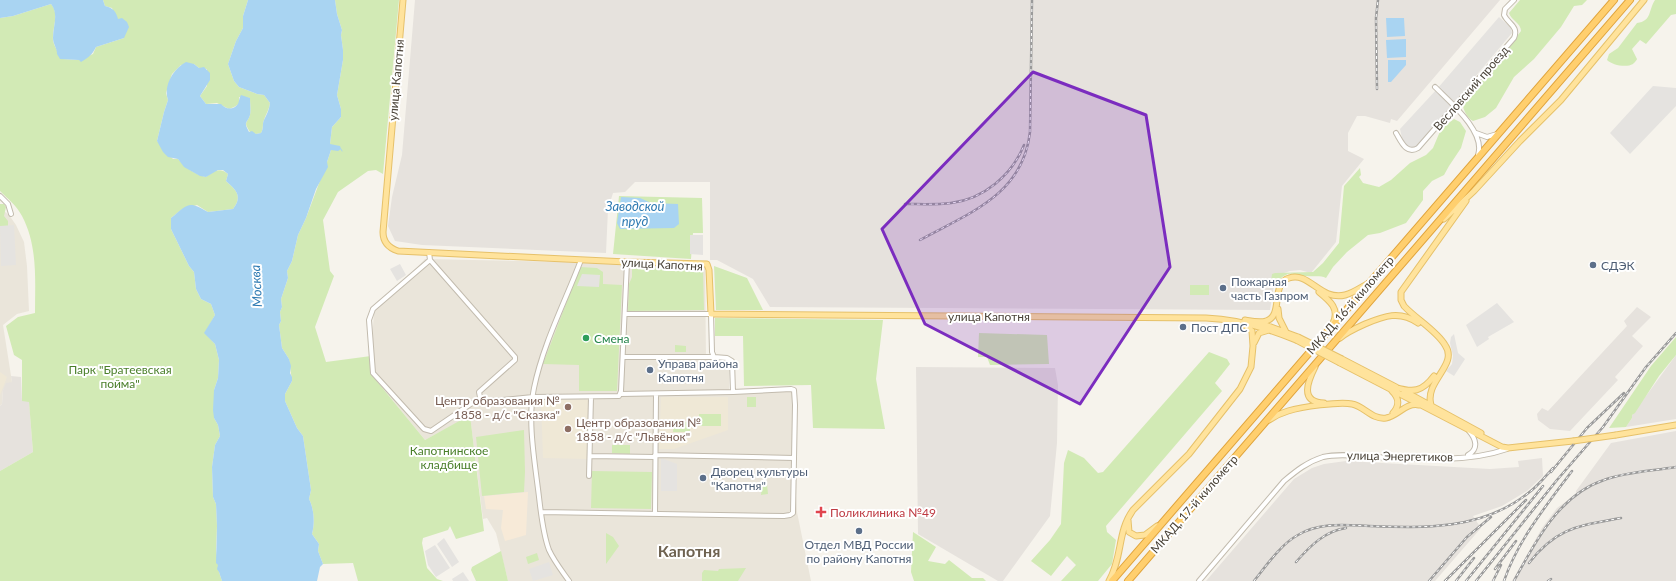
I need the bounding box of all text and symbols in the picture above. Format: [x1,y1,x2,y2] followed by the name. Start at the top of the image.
[385,39,407,121] street label: улица Капотня
[1430,42,1512,134] street label: Весловский проезд
[605,198,665,229] water label: Заводской пруд
[1303,253,1397,357] street label: МКАД, 16-й километр
[621,254,703,274] street label: улица Капотня
[1601,258,1635,273] place label: СДЭК
[1588,260,1598,270] marker: СДЭК
[247,264,265,308] water label: Москва
[1231,274,1309,303] place label: Пожарная часть Газпром
[1218,283,1228,293] marker: Пожарная часть Газпром
[948,309,1030,324] street label: улица Капотня
[1191,320,1248,335] place label: Пост ДПС
[1178,322,1188,332] marker: Пост ДПС
[594,331,630,346] place label: Смена
[581,333,591,343] marker: Смена
[658,356,738,385] place label: Управа района Капотня
[68,362,172,391] park label: Парк "Братеевская пойма"
[645,365,655,375] marker: Управа района Капотня
[435,393,560,422] place label: Центр образования № 1858 - д/с "Сказка"
[563,402,573,412] marker: Центр образования № 1858 - д/с "Сказка"
[576,415,701,444] place label: Центр образования № 1858 - д/с "Львёнок"
[563,424,573,434] marker: Центр образования № 1858 - д/с "Львёнок"
[410,443,488,472] park label: Капотнинское кладбище
[1347,448,1453,464] street label: улица Энергетиков
[1147,452,1241,556] street label: МКАД, 17-й километр
[711,464,808,493] place label: Дворец культуры "Капотня"
[698,473,708,483] marker: Дворец культуры "Капотня"
[830,505,936,520] place label: Поликлиника №49
[815,506,827,518] marker: Поликлиника №49
[854,526,864,536] marker: Отдел МВД России по району Капотня
[805,537,914,566] place label: Отдел МВД России по району Капотня
[658,541,720,560] district label: Капотня

